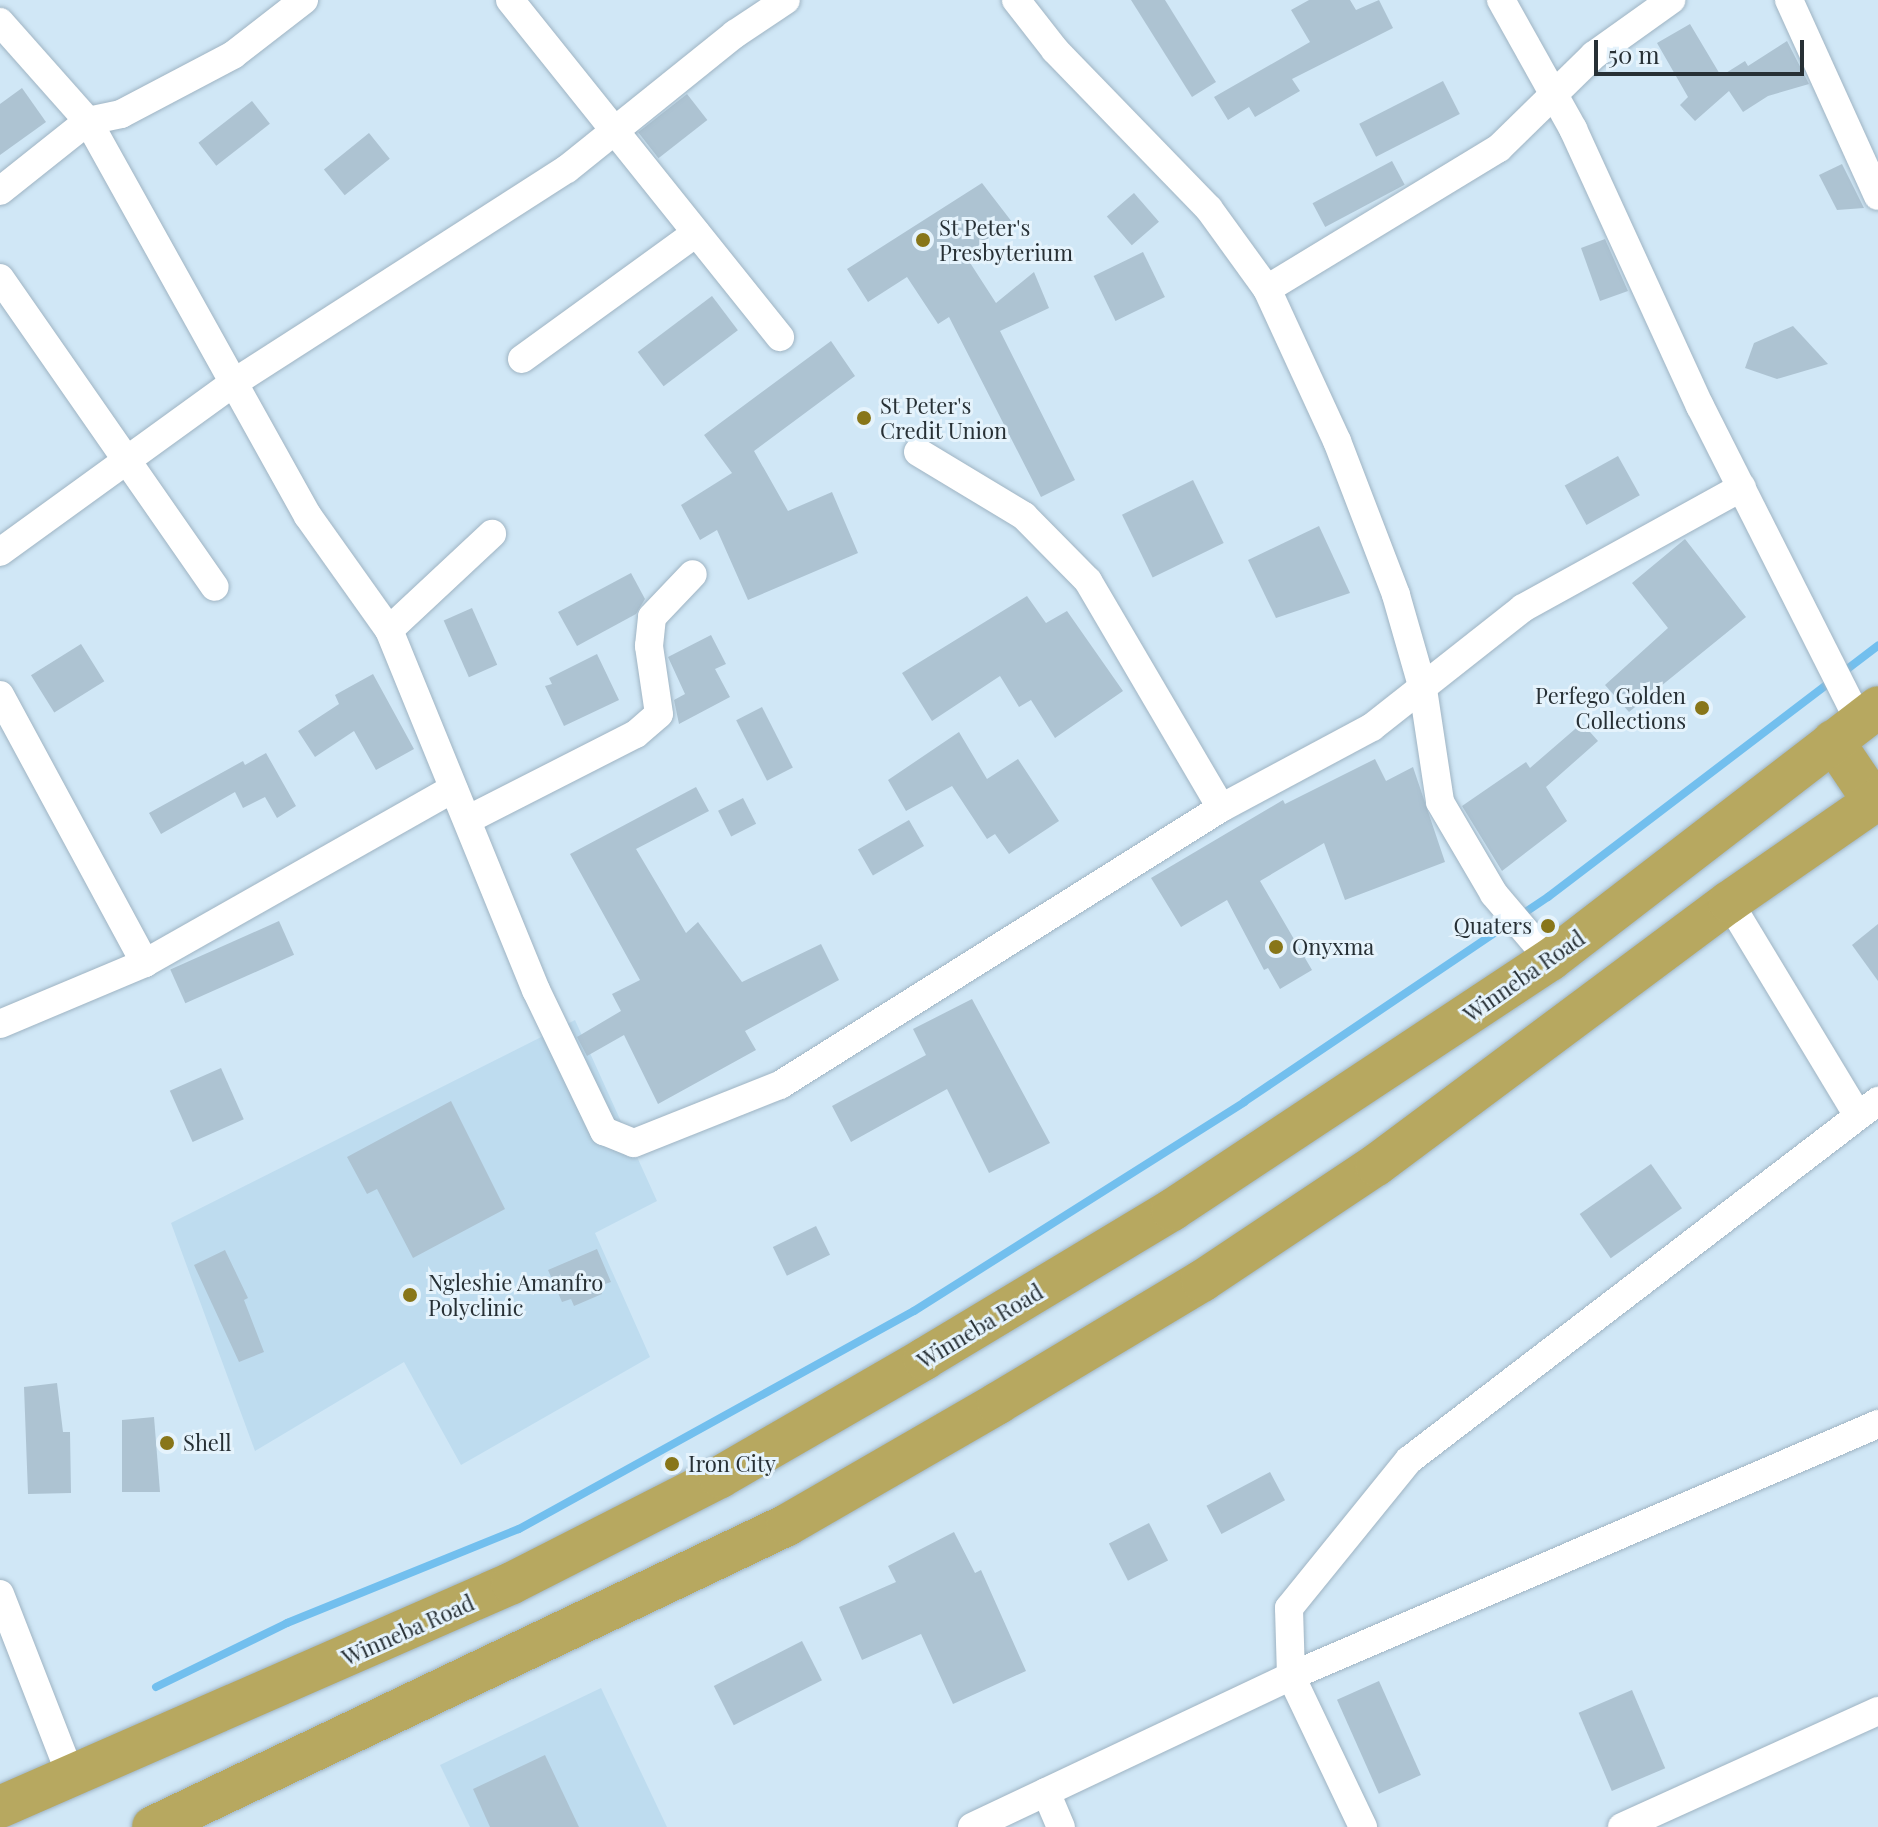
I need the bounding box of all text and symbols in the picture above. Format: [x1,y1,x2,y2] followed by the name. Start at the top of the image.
[1598,24,1808,74] scale bar
[1608,38,1660,70] text: 50 m
[939,214,1073,266] place label: St Peter's Presbyterium
[914,231,932,249] marker: St Peter's Presbyterium
[880,392,1008,444] place label: St Peter's Credit Union
[855,409,873,427] marker: St Peter's Credit Union
[1535,682,1686,734] place label: Perfego Golden Collections
[1693,699,1711,717] marker: Perfego Golden Collections
[1453,913,1532,939] place label: Quaters
[1539,917,1557,935] marker: Quaters
[1458,924,1590,1028] street label: Winneba Road
[1292,934,1374,960] place label: Onyxma
[1267,938,1285,956] marker: Onyxma
[428,1269,604,1320] place label: Ngleshie Amanfro Polyclinic
[912,1278,1048,1374] street label: Winneba Road
[399,1284,421,1306] marker: Ngleshie Amanfro Polyclinic
[183,1430,232,1456] place label: Shell
[158,1434,176,1452] marker: Shell
[688,1451,776,1477] place label: Iron City
[663,1455,681,1473] marker: Iron City
[338,1589,478,1671] street label: Winneba Road

